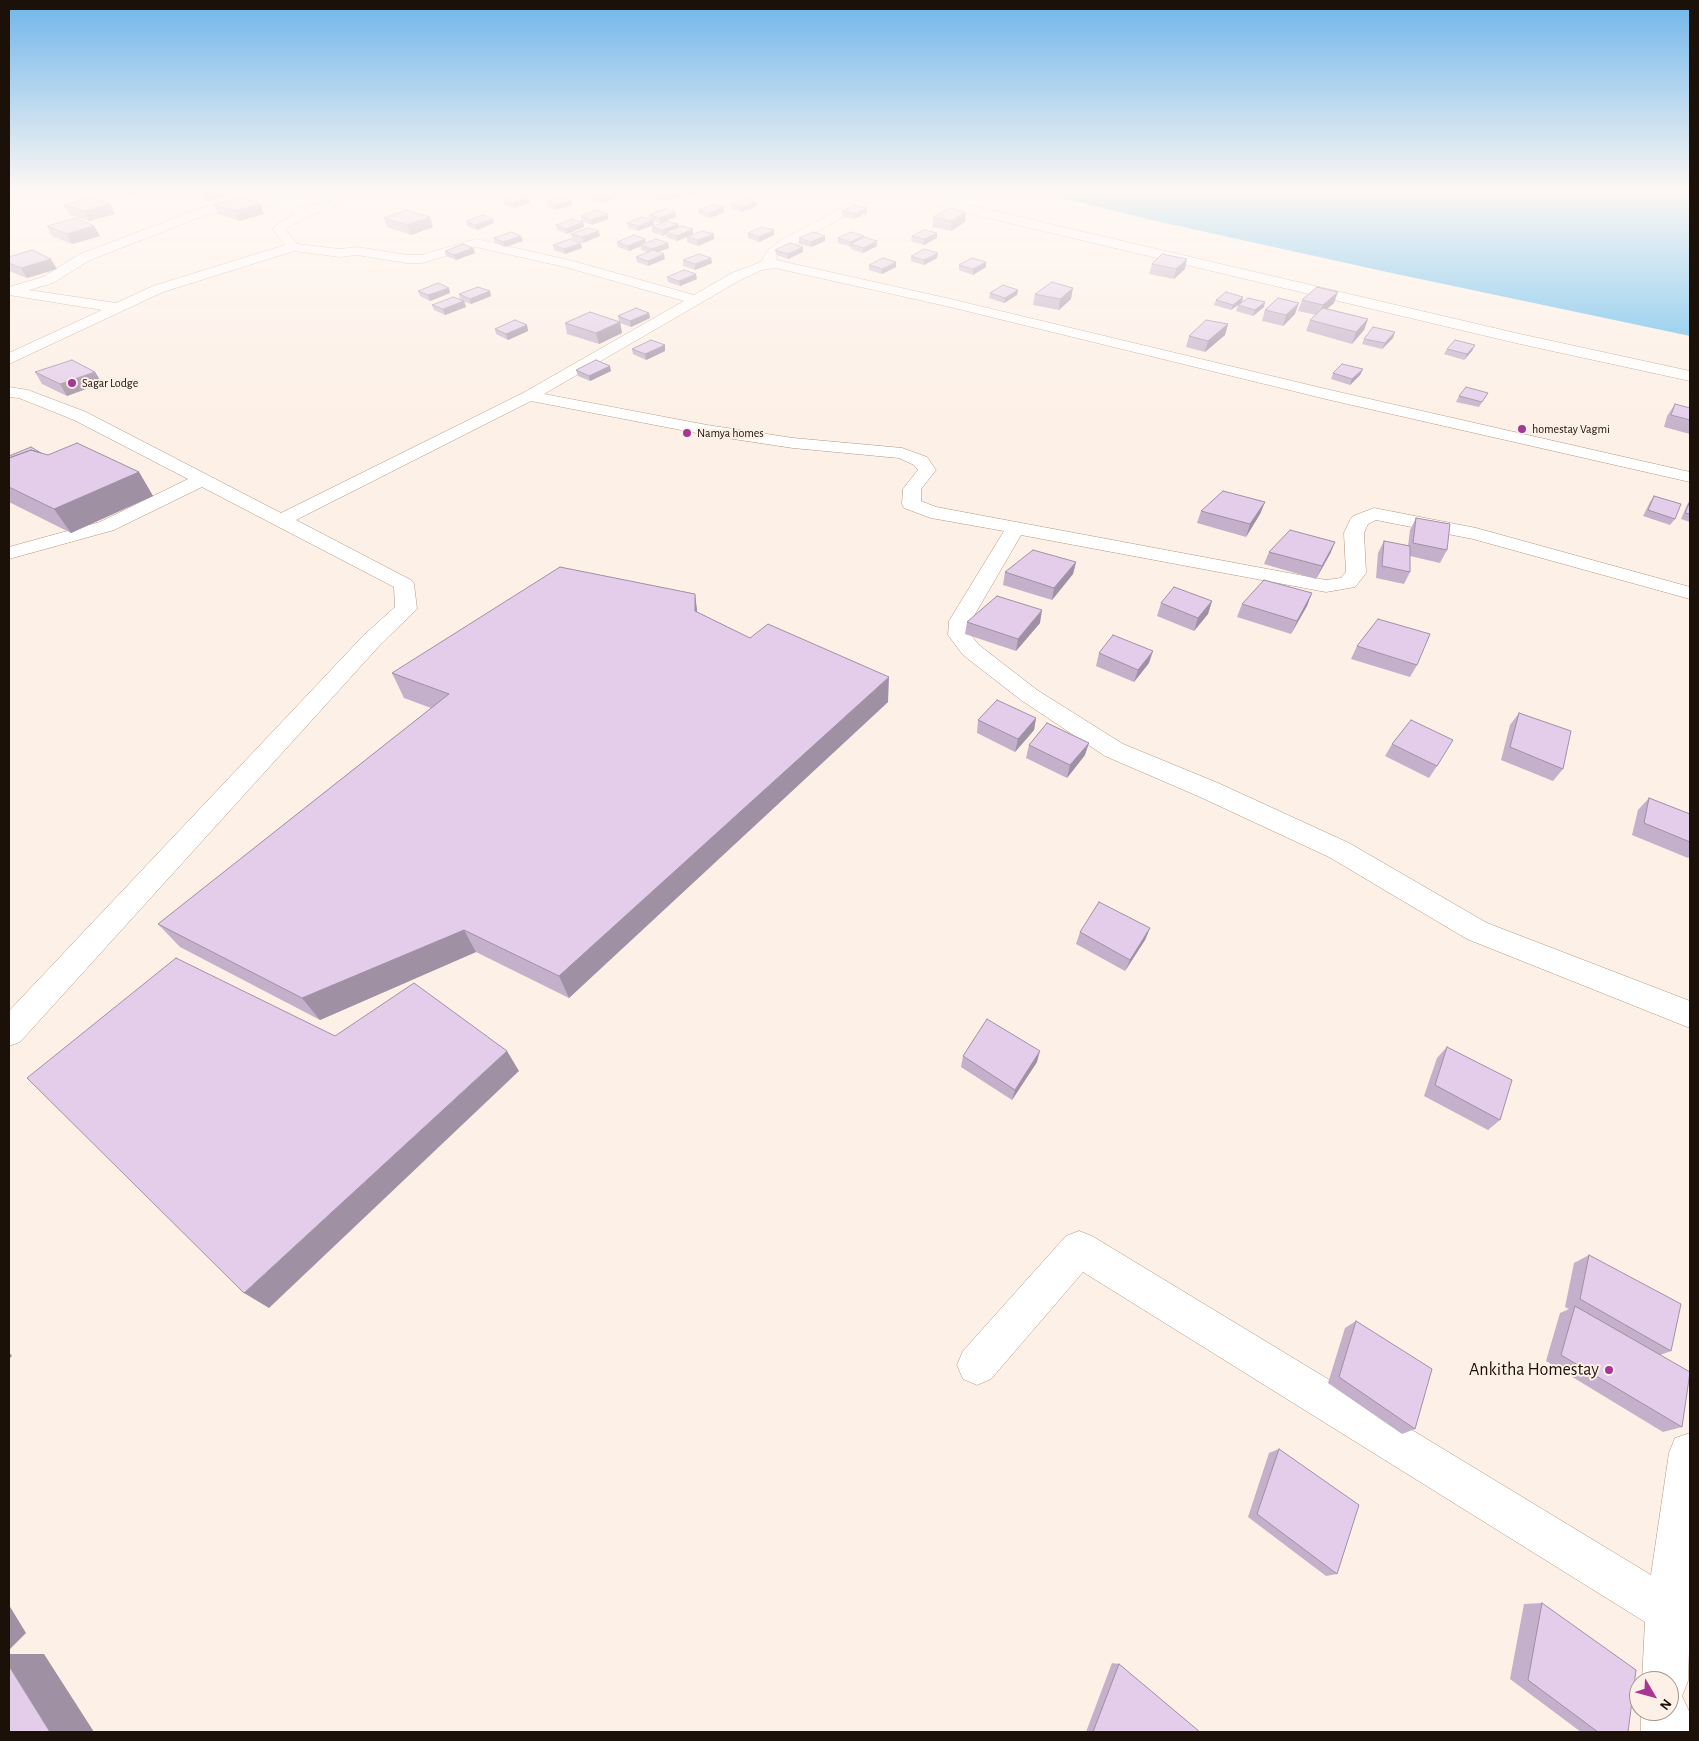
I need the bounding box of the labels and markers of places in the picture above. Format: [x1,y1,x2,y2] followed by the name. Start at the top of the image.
[82,376,138,390] place label: Sagar Lodge
[66,377,78,389] marker: Sagar Lodge
[1532,422,1610,436] place label: homestay Vagmi
[1516,423,1528,435] marker: homestay Vagmi
[697,426,764,440] place label: Namya homes
[681,427,693,439] marker: Namya homes
[1469,1359,1599,1381] place label: Ankitha Homestay
[1603,1364,1615,1376] marker: Ankitha Homestay

